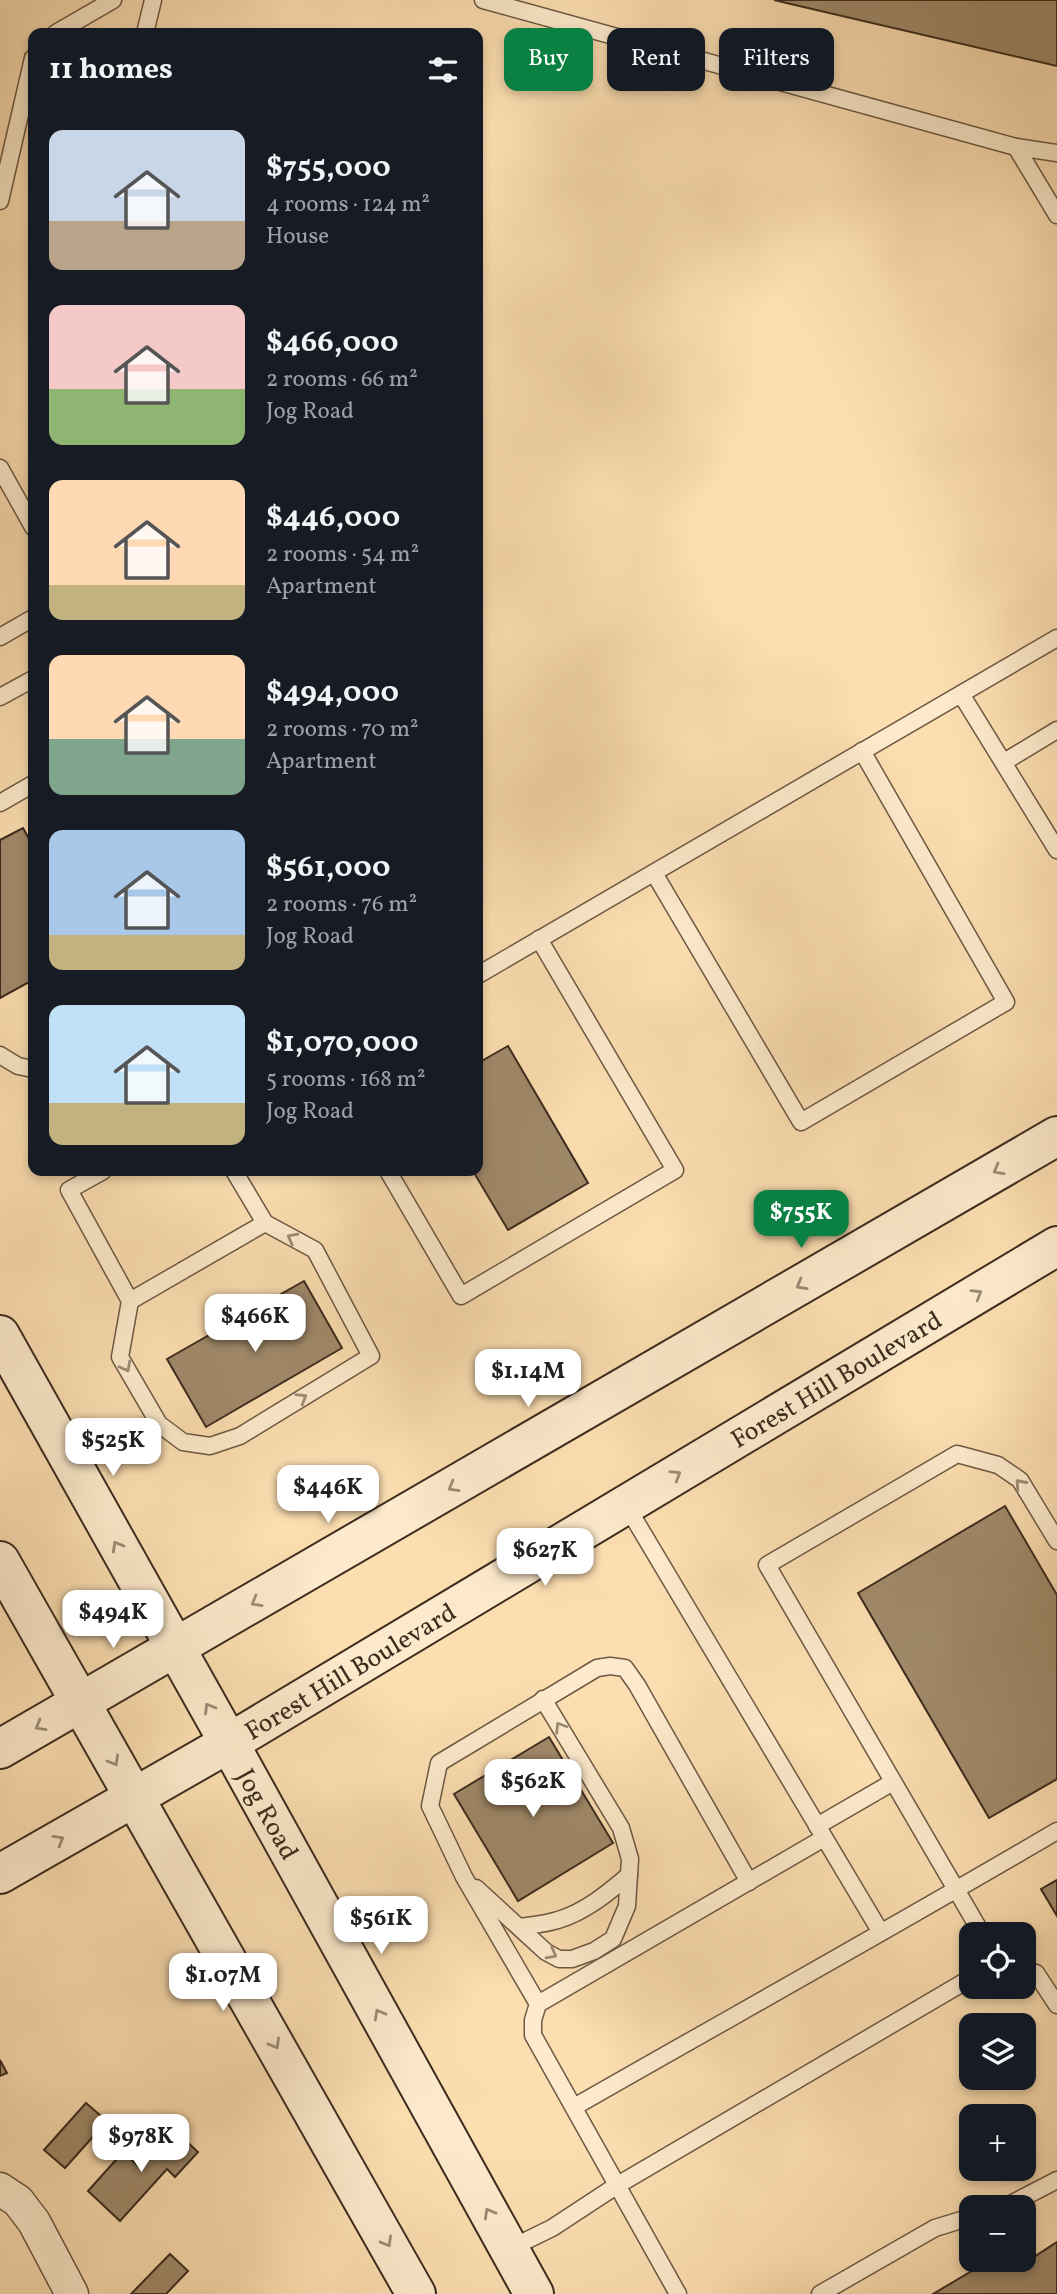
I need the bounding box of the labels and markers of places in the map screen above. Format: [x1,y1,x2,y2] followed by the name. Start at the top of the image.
[752,1190,850,1250] pin: $755K
[206,1294,304,1354] pin: $466K
[471,1350,585,1409] pin: $1.14M
[64,1418,162,1478] pin: $525K
[279,1466,377,1525] pin: $446K
[496,1528,594,1588] pin: $627K
[64,1590,162,1650] pin: $494K
[484,1759,582,1819] pin: $562K
[332,1896,430,1956] pin: $561K
[166,1954,280,2013] pin: $1.07M
[92,2114,190,2174] pin: $978K

